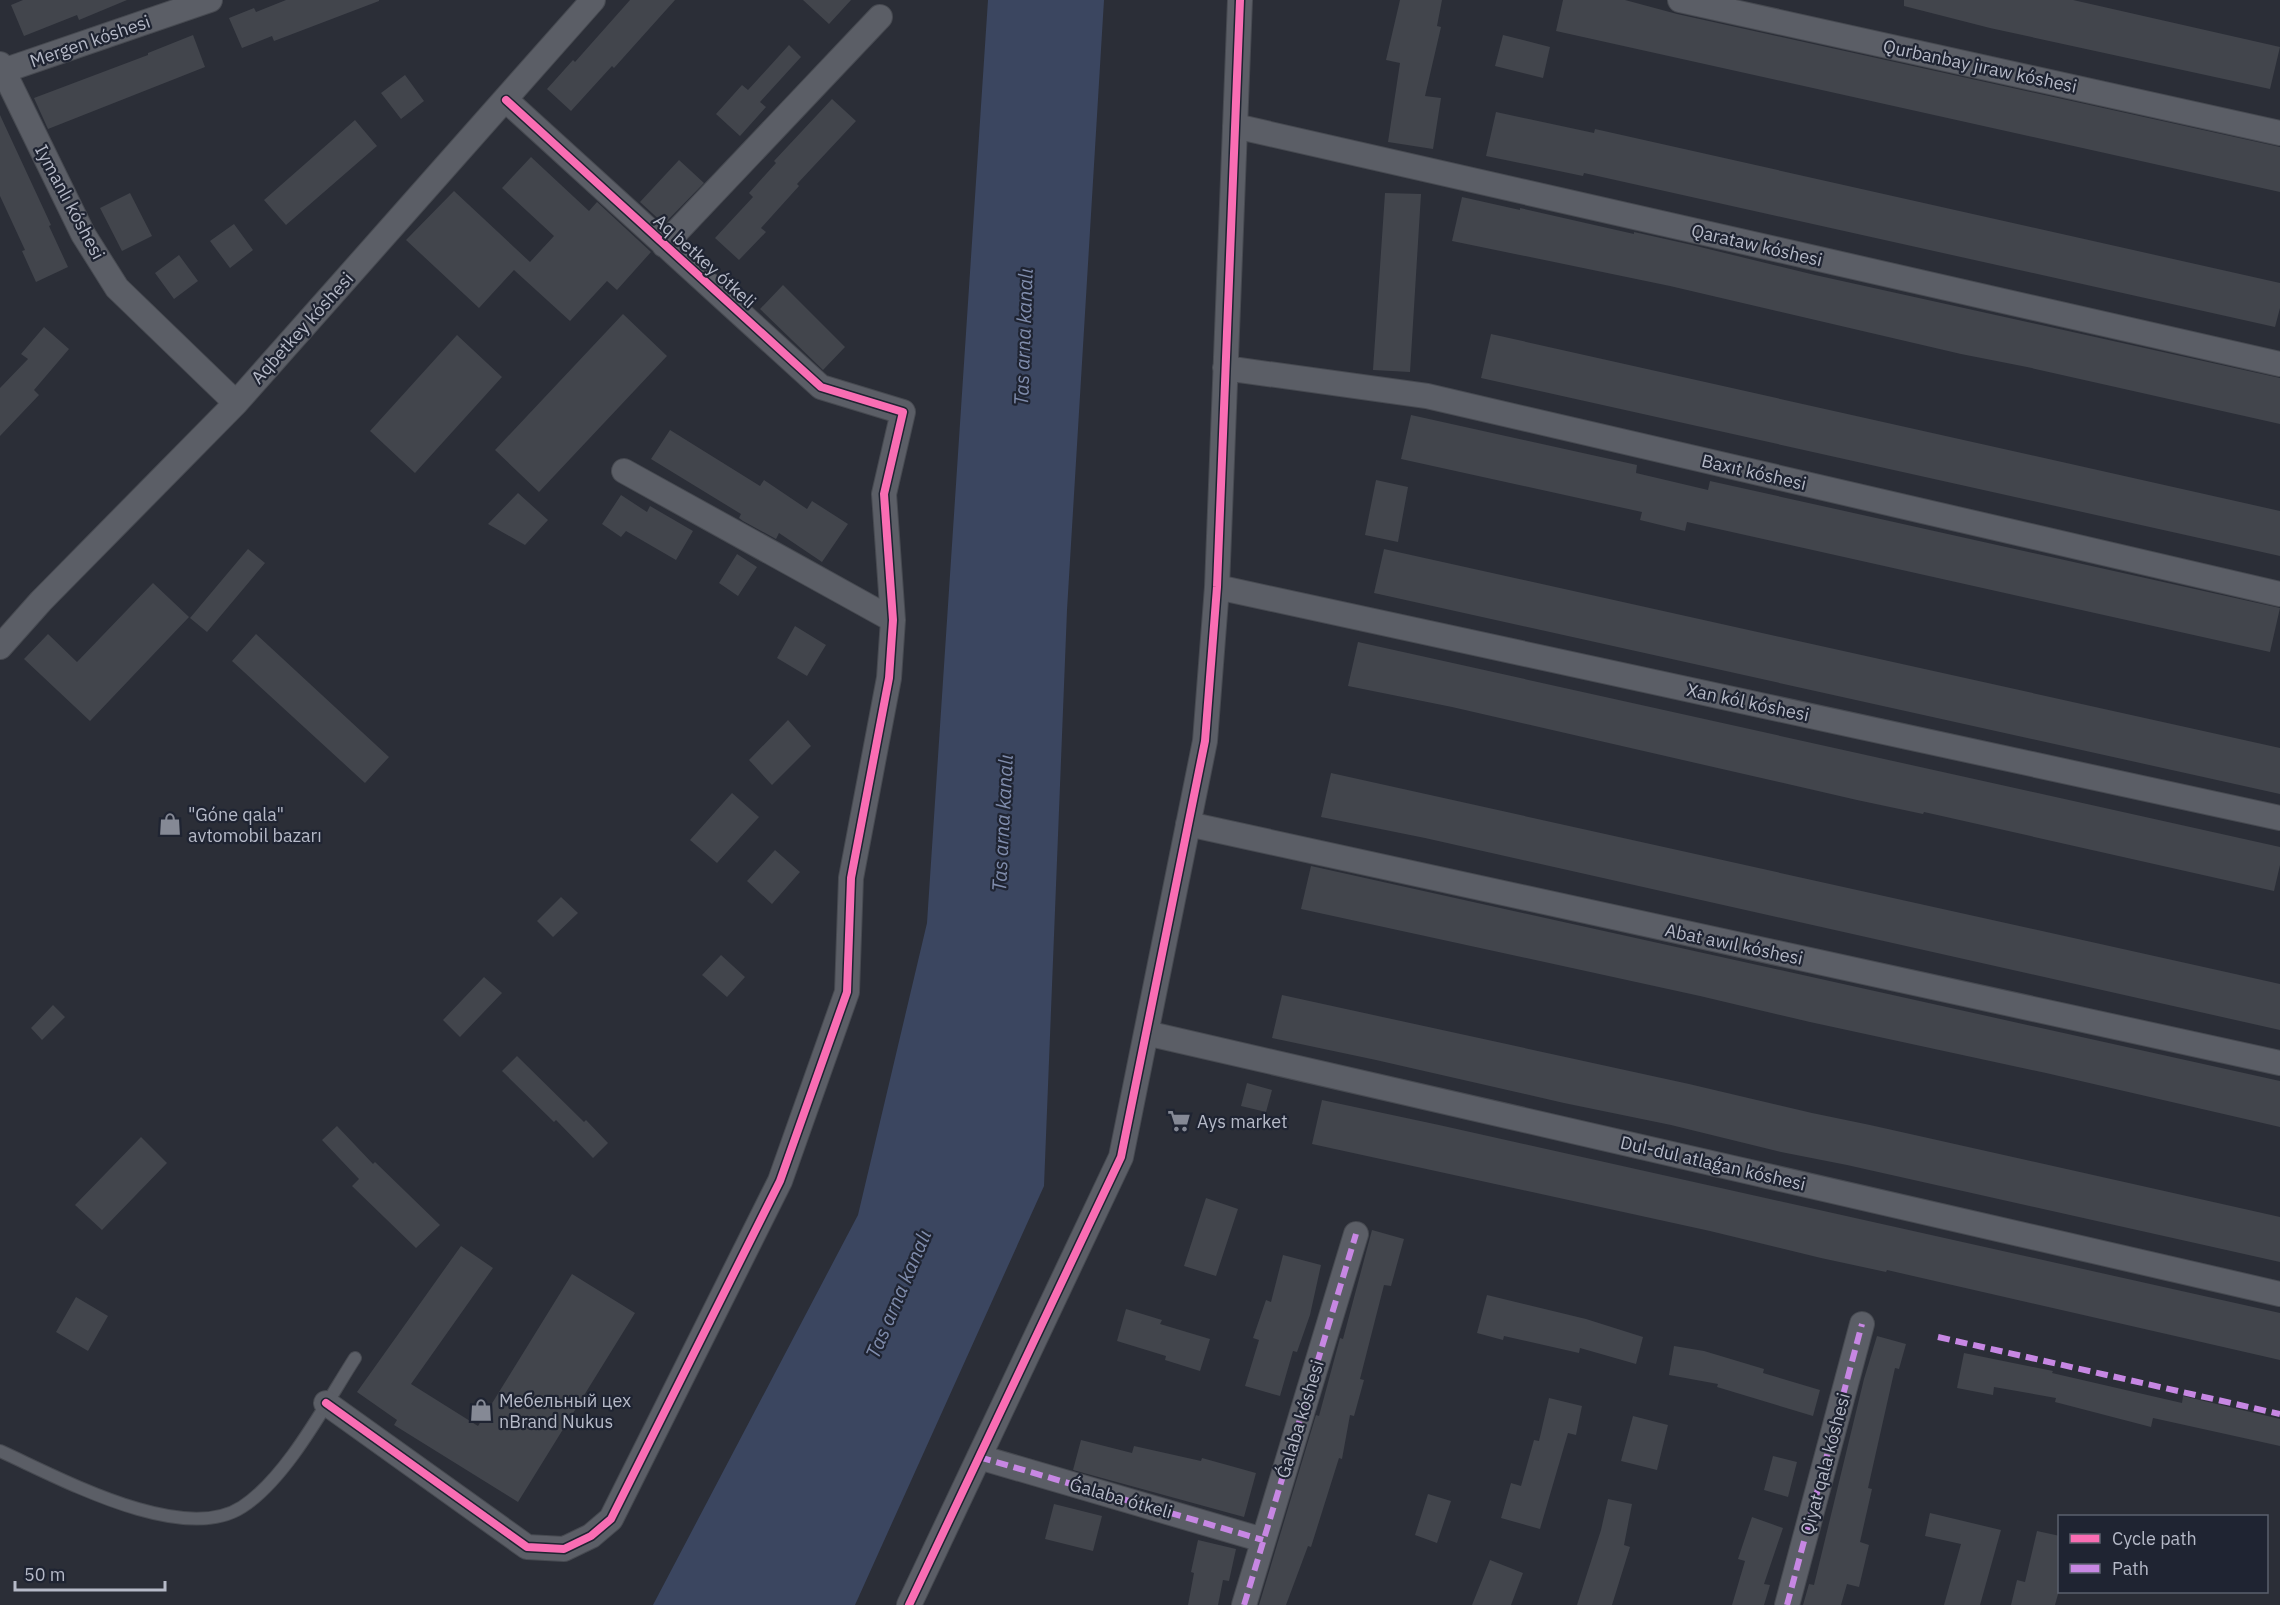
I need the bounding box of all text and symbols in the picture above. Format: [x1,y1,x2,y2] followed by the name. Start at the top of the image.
[27,10,153,72] street label: Mergen kóshesi
[1881,34,2079,98] street label: Qurbanbay jıraw kóshesi
[30,141,110,263] street label: Iymanlı kóshesi
[649,209,761,313] street label: Aq betkey ótkeli
[1689,219,1825,271] street label: Qarataw kóshesi
[246,267,358,389] street label: Aqbetkey kóshesi
[1007,268,1039,406] water label: Tas arna kanalı
[1699,449,1809,495] street label: Baxıt kóshesi
[1685,678,1811,726] street label: Xan kól kóshesi
[985,754,1019,892] water label: Tas arna kanalı
[188,803,322,847] place label: "Góne qala" avtomobil bazarı
[157,811,183,837] shop icon: "Góne qala" avtomobil bazarı
[1663,918,1805,970] street label: Abat awıl kóshesi
[1166,1108,1192,1134] supermarket icon: Ays market
[1197,1110,1288,1133] place label: Ays market
[1618,1130,1808,1196] street label: Dul-dul atlaǵan kóshesi
[859,1225,937,1363] water label: Tas arna kanalı
[1271,1357,1329,1481] street label: Ǵalaba kóshesi
[499,1389,631,1433] place label: Мебельный цех nBrand Nukus
[1795,1390,1855,1538] street label: Qiyat qala kóshesi
[468,1397,494,1423] shop icon: Мебельный цех nBrand Nukus
[1067,1472,1175,1524] street label: Ǵalaba ótkeli
[2058,1515,2268,1593] legend
[2112,1527,2197,1550] text: Cycle path
[15,1554,165,1592] scale bar
[2112,1557,2149,1580] text: Path
[24,1563,66,1586] text: 50 m

